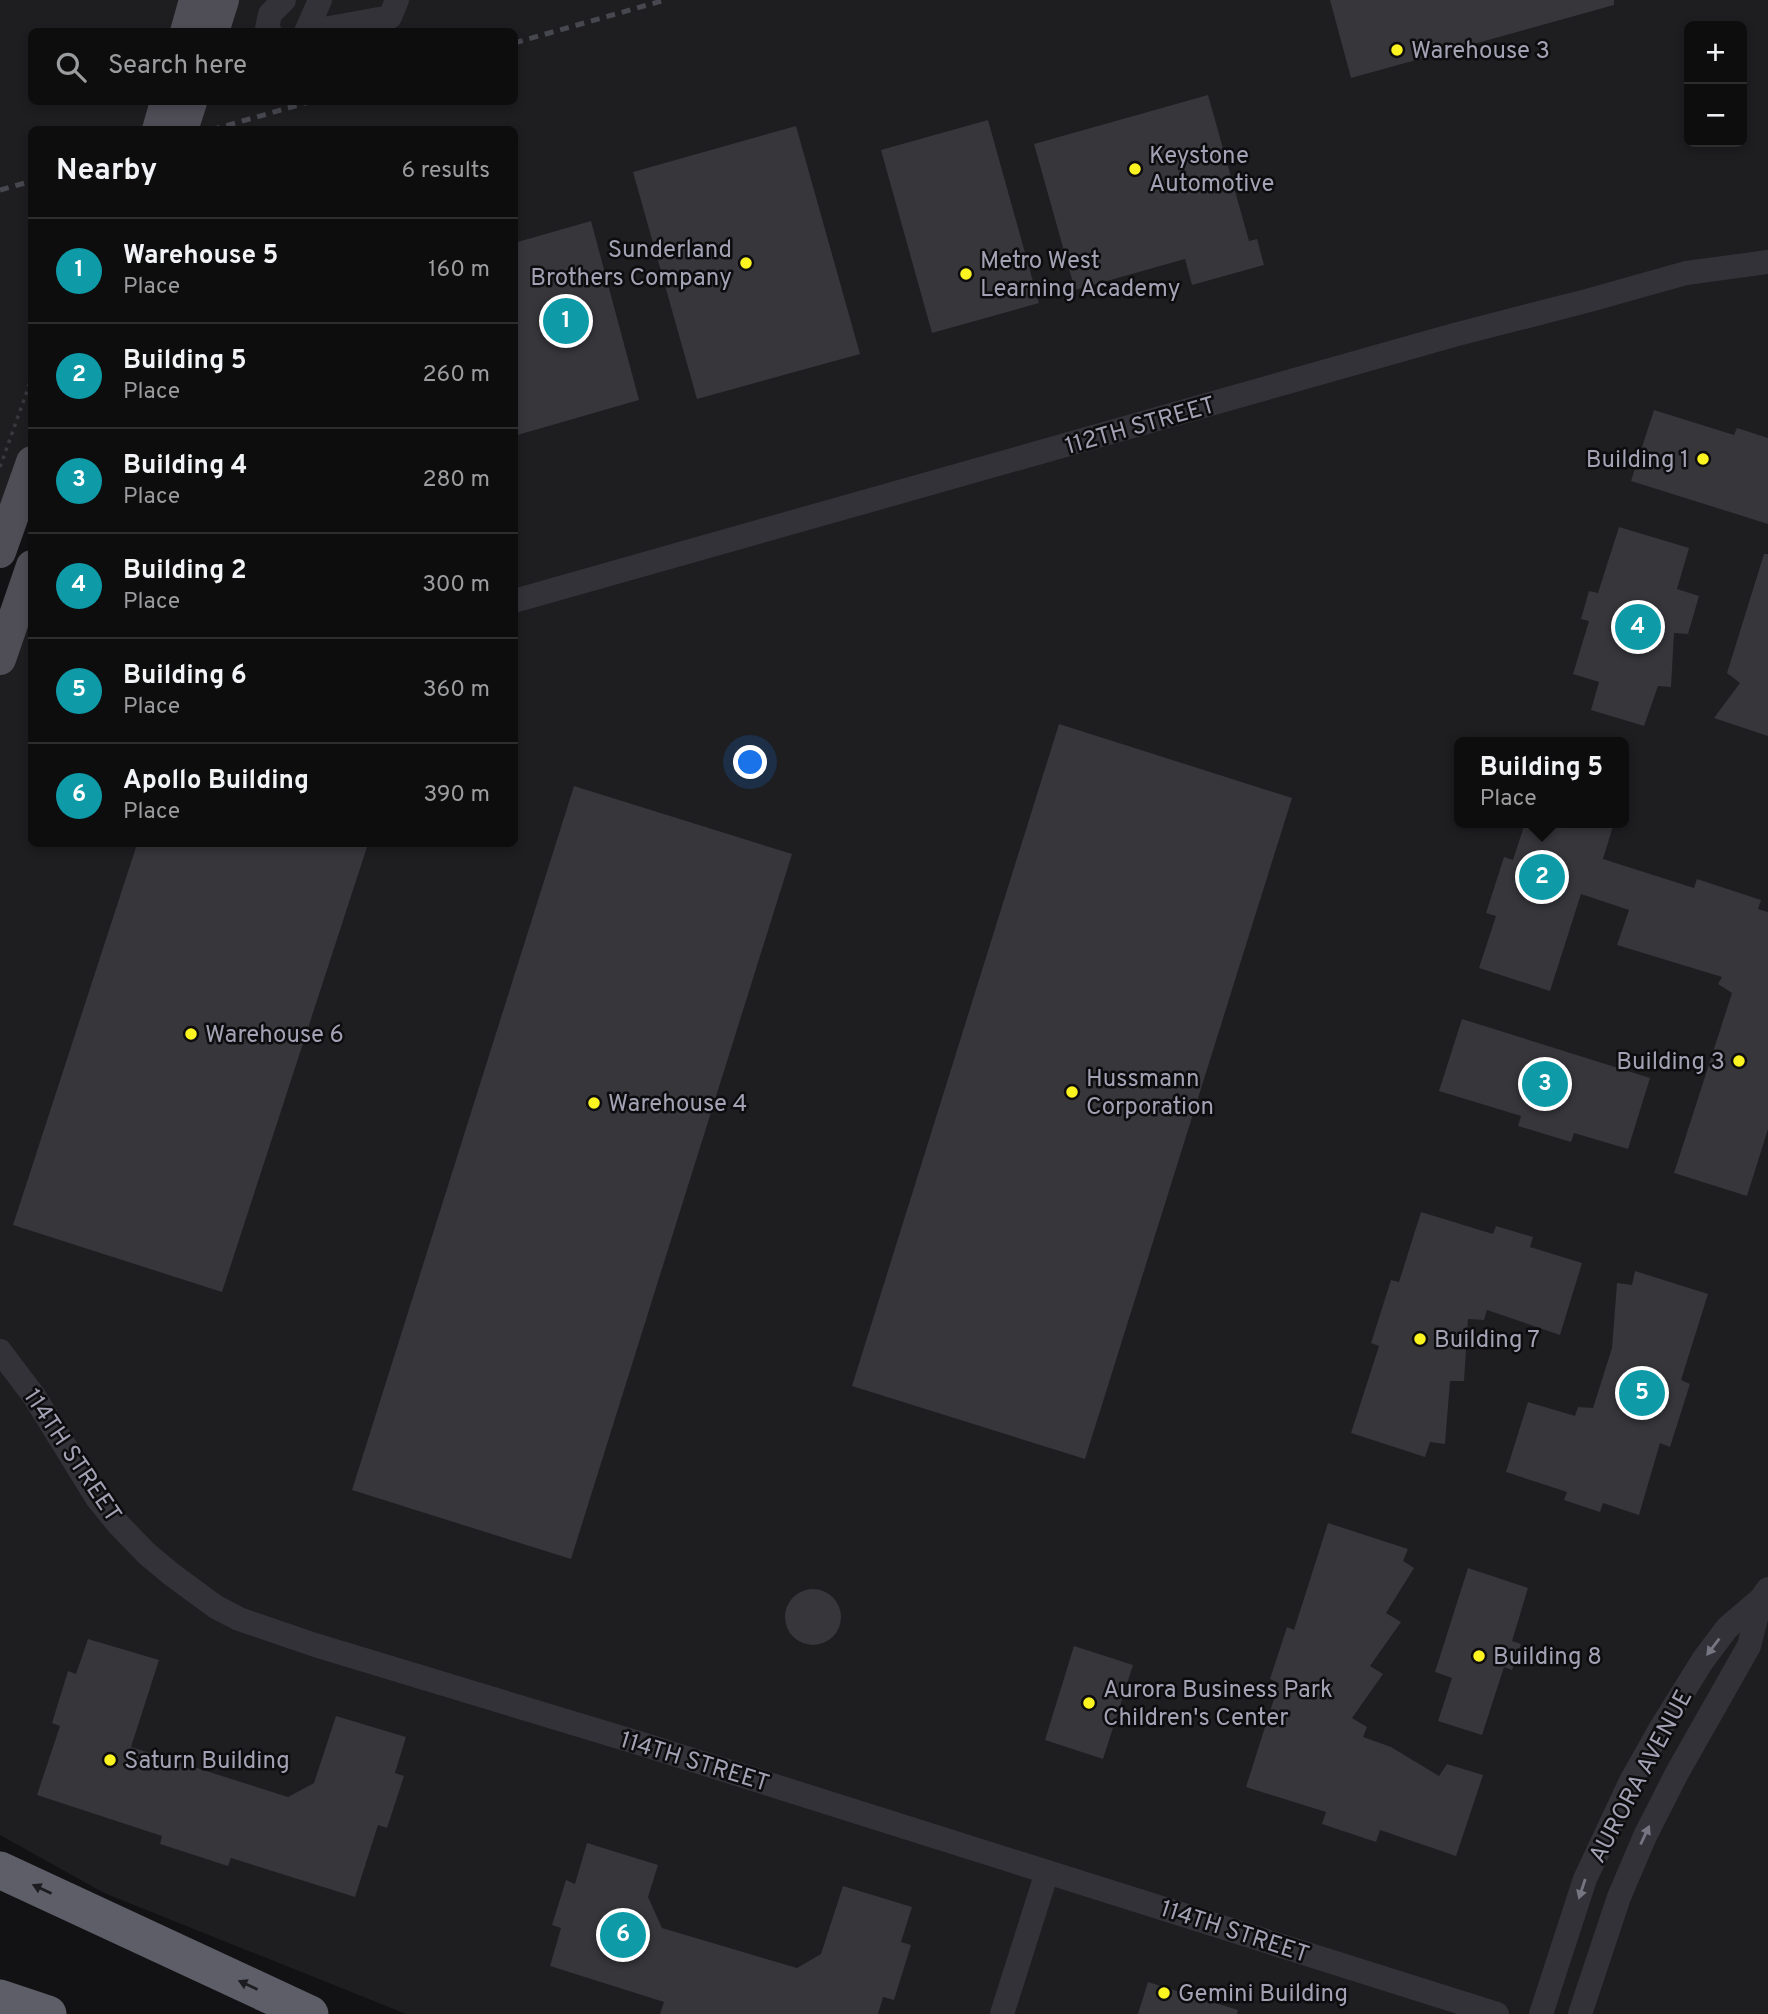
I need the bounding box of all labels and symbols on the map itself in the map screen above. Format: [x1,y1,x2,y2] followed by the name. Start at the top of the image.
[1411,37,1550,67] place label: Warehouse 3
[1389,42,1405,58] marker: Warehouse 3
[1149,142,1274,200] place label: Keystone Automotive
[1127,161,1143,177] marker: Keystone Automotive
[530,236,732,294] place label: Sunderland Brothers Company
[980,247,1180,305] place label: Metro West Learning Academy
[738,255,754,271] marker: Sunderland Brothers Company
[958,266,974,282] marker: Metro West Learning Academy
[543,295,589,347] pin: 1
[1062,391,1219,463] street label: 112TH STREET
[1586,446,1689,476] place label: Building 1
[1695,451,1711,467] marker: Building 1
[1615,601,1661,653] pin: 4
[733,745,767,779] your location
[1519,851,1565,903] pin: 2
[205,1021,344,1051] place label: Warehouse 6
[183,1026,199,1042] marker: Warehouse 6
[1616,1048,1725,1078] place label: Building 3
[1731,1053,1747,1069] marker: Building 3
[1522,1058,1568,1110] pin: 3
[1086,1065,1214,1123] place label: Hussmann Corporation
[1064,1084,1080,1100] marker: Hussmann Corporation
[608,1090,747,1120] place label: Warehouse 4
[586,1095,602,1111] marker: Warehouse 4
[1434,1326,1540,1356] place label: Building 7
[1412,1331,1428,1347] marker: Building 7
[1619,1367,1665,1419] pin: 5
[16,1384,127,1529] street label: 114TH STREET
[1706,1637,1720,1656] one-way arrow
[1493,1643,1602,1673] place label: Building 8
[1471,1648,1487,1664] marker: Building 8
[1103,1676,1333,1734] place label: Aurora Business Park Children's Center
[1583,1685,1700,1869] street label: AURORA AVENUE
[1081,1695,1097,1711] marker: Aurora Business Park Children's Center
[616,1726,773,1800] street label: 114TH STREET
[124,1747,290,1777] place label: Saturn Building
[102,1752,118,1768] marker: Saturn Building
[1640,1825,1651,1845] one-way arrow
[1576,1879,1586,1900] one-way arrow
[32,1883,52,1895] one-way arrow
[1156,1895,1312,1971] street label: 114TH STREET
[600,1909,646,1961] pin: 6
[238,1979,258,1991] one-way arrow
[1178,1980,1348,2010] place label: Gemini Building
[1156,1985,1172,2001] marker: Gemini Building

